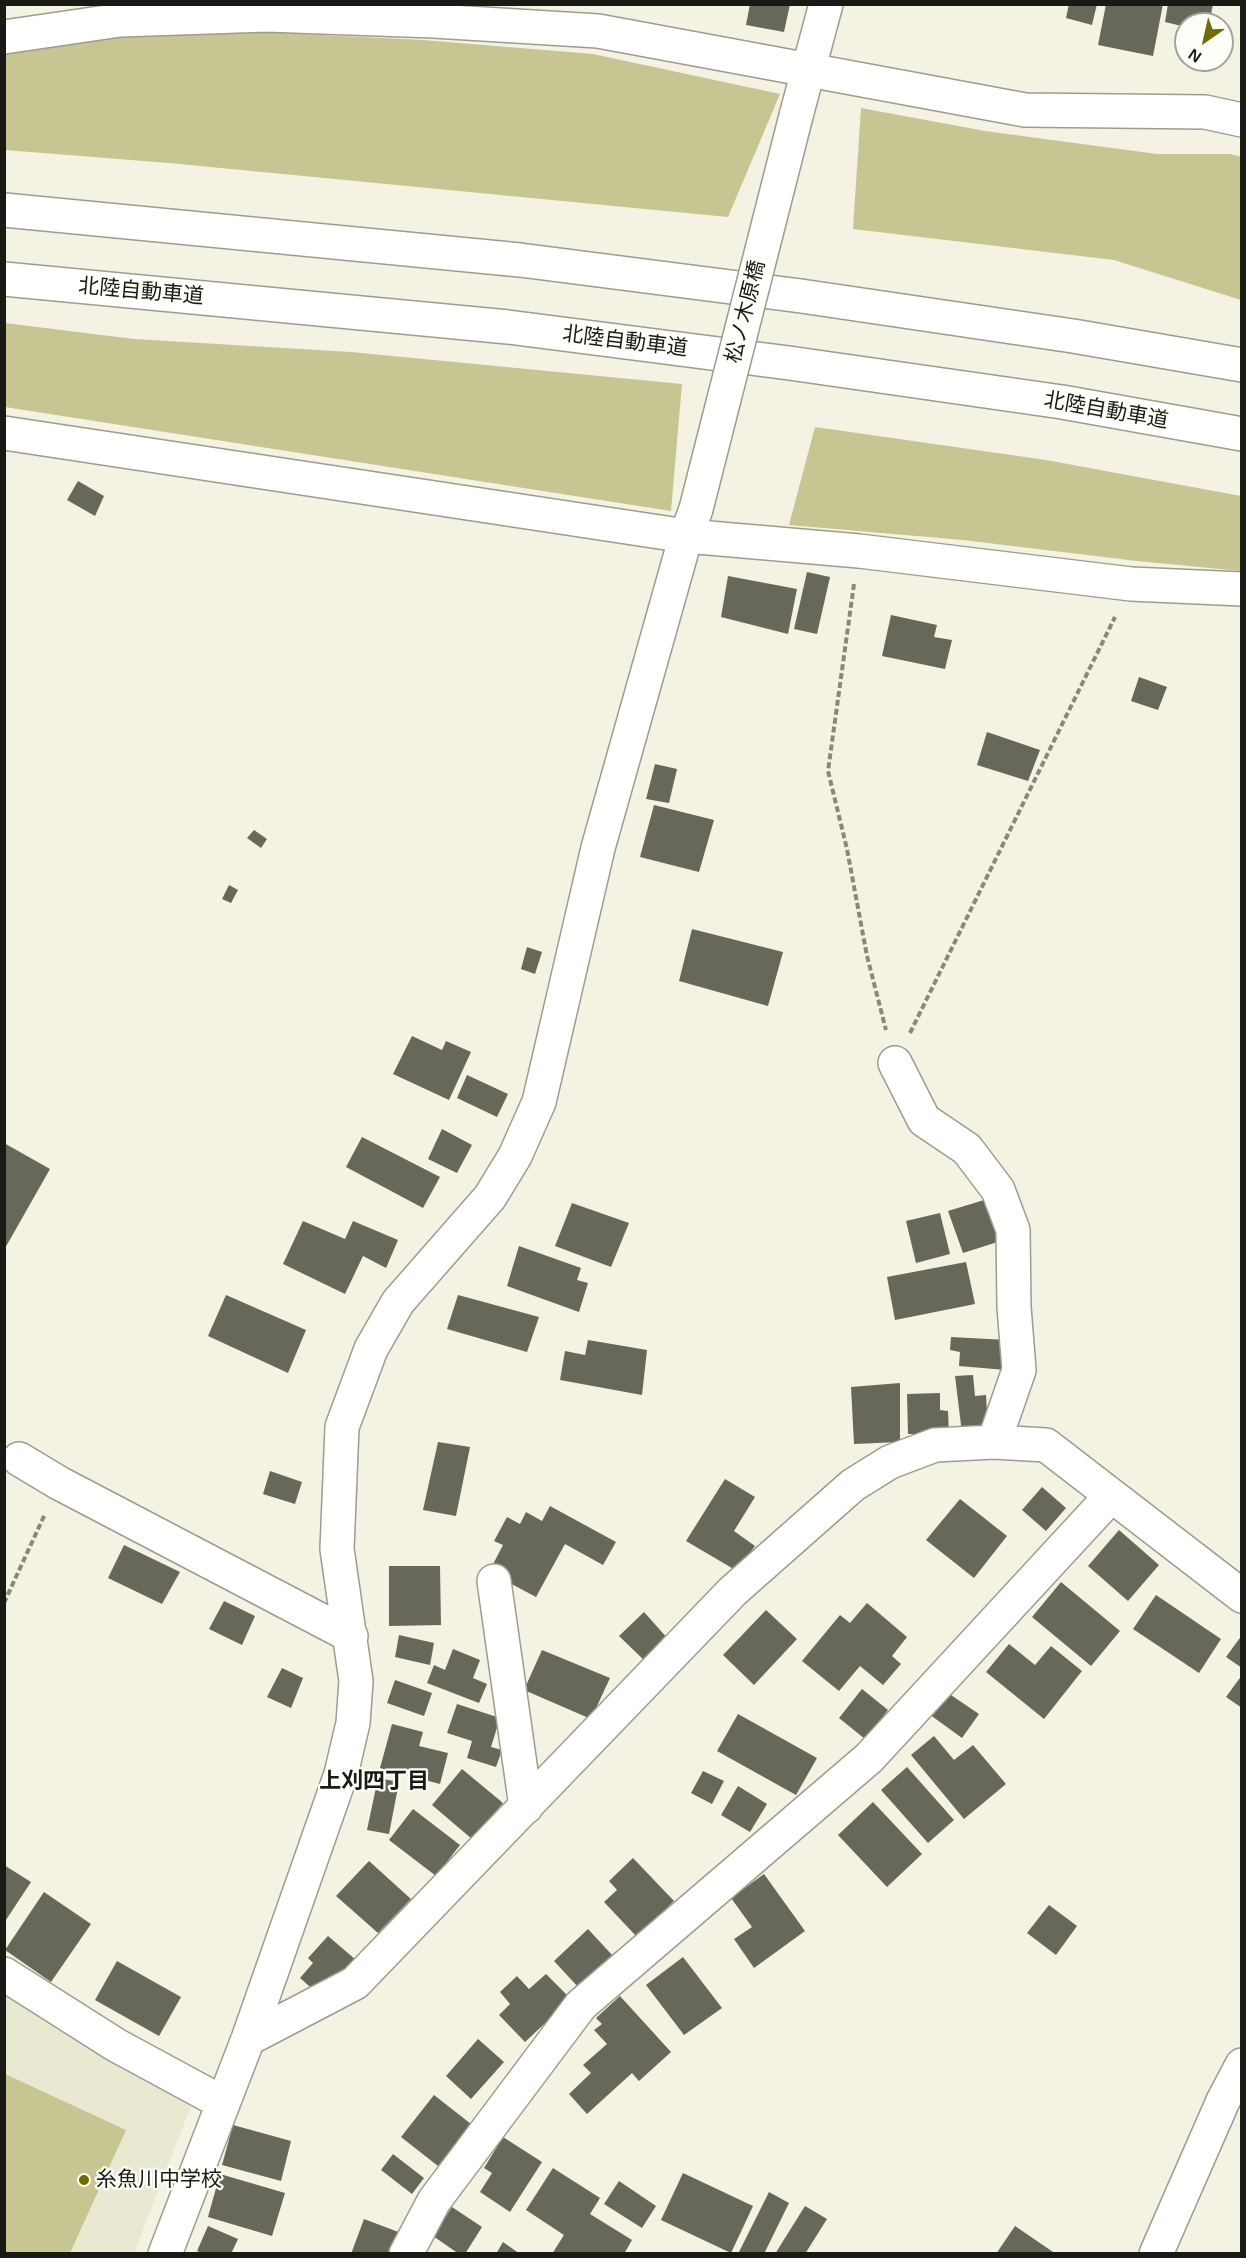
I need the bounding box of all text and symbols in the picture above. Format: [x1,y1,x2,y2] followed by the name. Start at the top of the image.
[1174,12,1234,72] north arrow
[1185,45,1204,66] text: N
[721,258,771,366] street label: 松ノ木原橋
[77,274,205,310] street label: 北陸自動車道
[561,322,689,362] street label: 北陸自動車道
[1042,388,1170,434] street label: 北陸自動車道
[319,1769,429,1795] district label: 上刈四丁目
[96,2167,222,2193] place label: 糸魚川中学校
[77,2173,91,2187] marker: 糸魚川中学校

